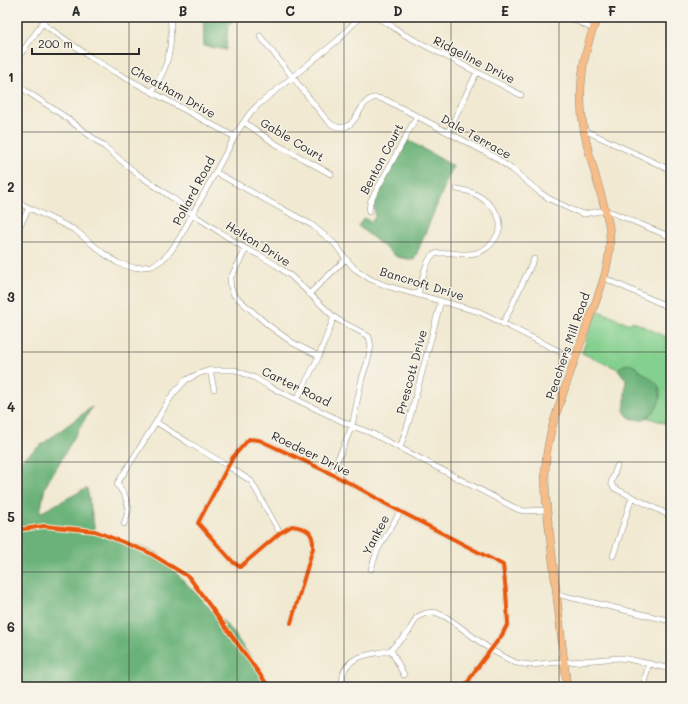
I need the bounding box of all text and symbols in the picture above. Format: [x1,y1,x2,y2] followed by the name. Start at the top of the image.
[71,2,81,19] text: A
[179,2,188,19] text: B
[285,2,295,19] text: C
[393,2,403,19] text: D
[501,2,509,19] text: E
[608,2,616,19] text: F
[32,30,139,56] scale bar
[431,32,518,87] street label: Ridgeline Drive
[38,35,73,51] text: 200 m
[128,61,219,121] street label: Cheatham Drive
[8,68,14,85] text: 1
[438,110,515,162] street label: Dale Terrace
[258,114,327,165] street label: Gable Court
[356,120,406,197] street label: Benton Court
[168,153,218,228] street label: Pollard Road
[7,178,15,195] text: 2
[223,217,294,269] street label: Helton Drive
[378,263,466,303] street label: Bancroft Drive
[7,288,15,305] text: 3
[541,290,593,401] street label: Peachers Mill Road
[392,328,430,416] street label: Prescott Drive
[259,363,334,410] street label: Carter Road
[7,398,15,415] text: 4
[269,427,354,479] street label: Roedeer Drive
[7,508,15,525] text: 5
[358,512,392,557] street label: Yankee
[7,618,15,635] text: 6

